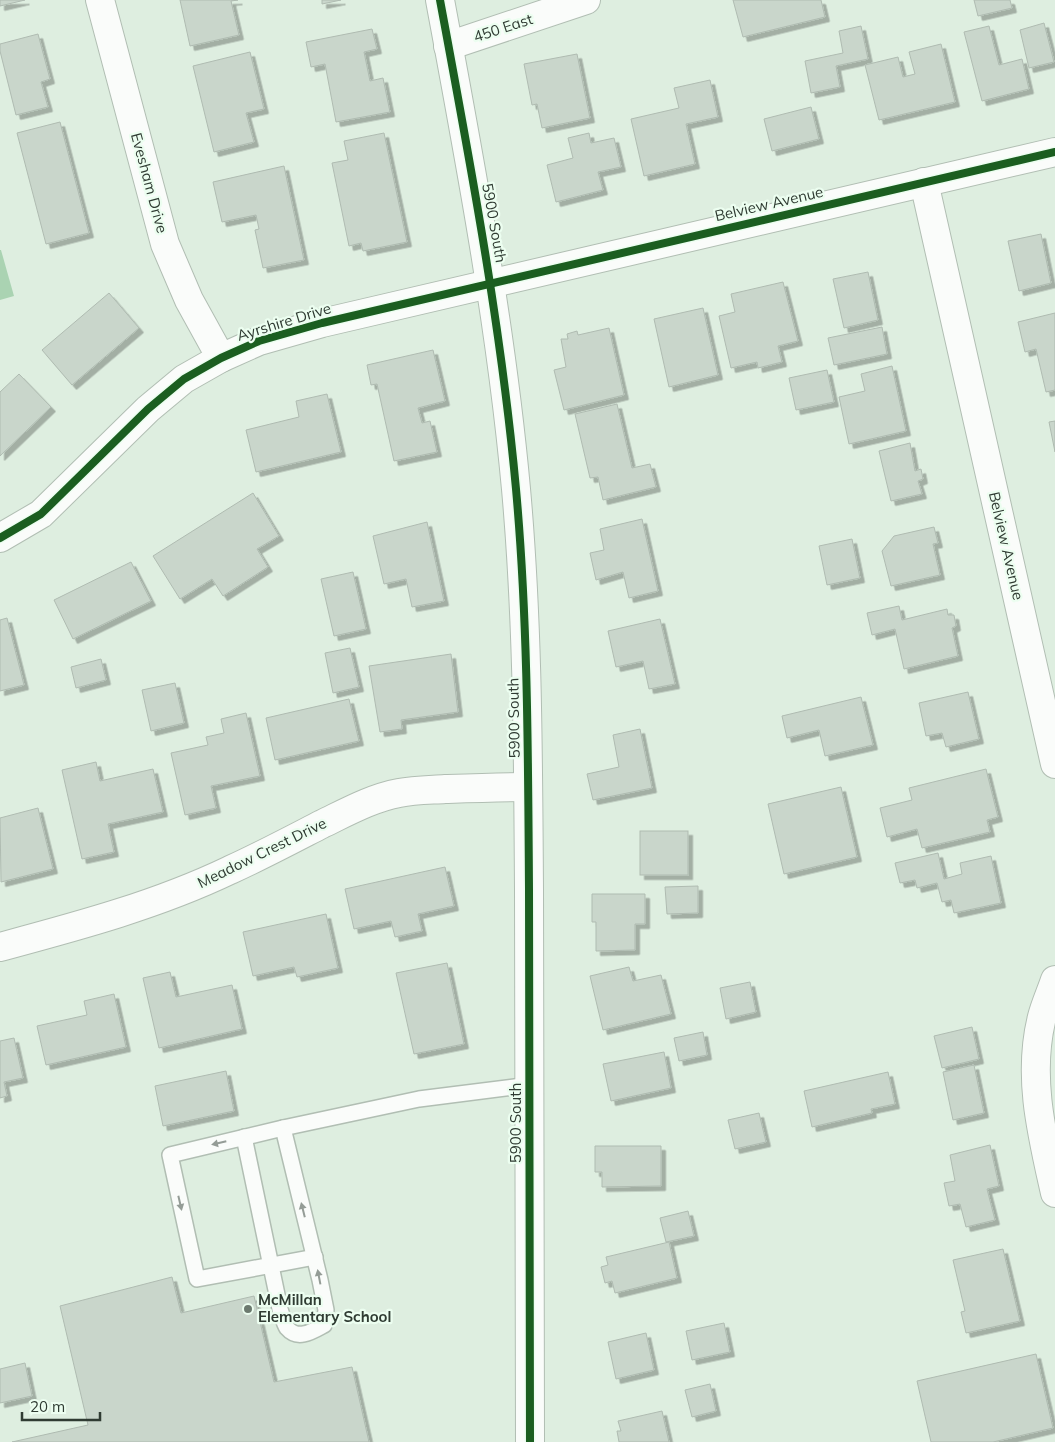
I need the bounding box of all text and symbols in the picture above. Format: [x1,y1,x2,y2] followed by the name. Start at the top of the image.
[471,9,535,46] street label: 450 East
[127,131,172,235] street label: Evesham Drive
[478,182,511,264] street label: 5900 South
[713,182,825,225] street label: Belview Avenue
[234,298,333,345] street label: Ayrshire Drive
[985,490,1028,602] street label: Belview Avenue
[503,678,524,758] street label: 5900 South
[194,813,329,892] street label: Meadow Crest Drive
[506,1083,525,1163] street label: 5900 South
[211,1139,226,1147] one-way arrow
[176,1195,184,1210] one-way arrow
[299,1202,307,1217] one-way arrow
[315,1269,323,1285] one-way arrow
[258,1290,391,1326] place label: McMillan Elementary School
[242,1303,254,1315] marker: McMillan Elementary School
[22,1390,100,1422] scale bar
[30,1397,65,1416] text: 20 m

